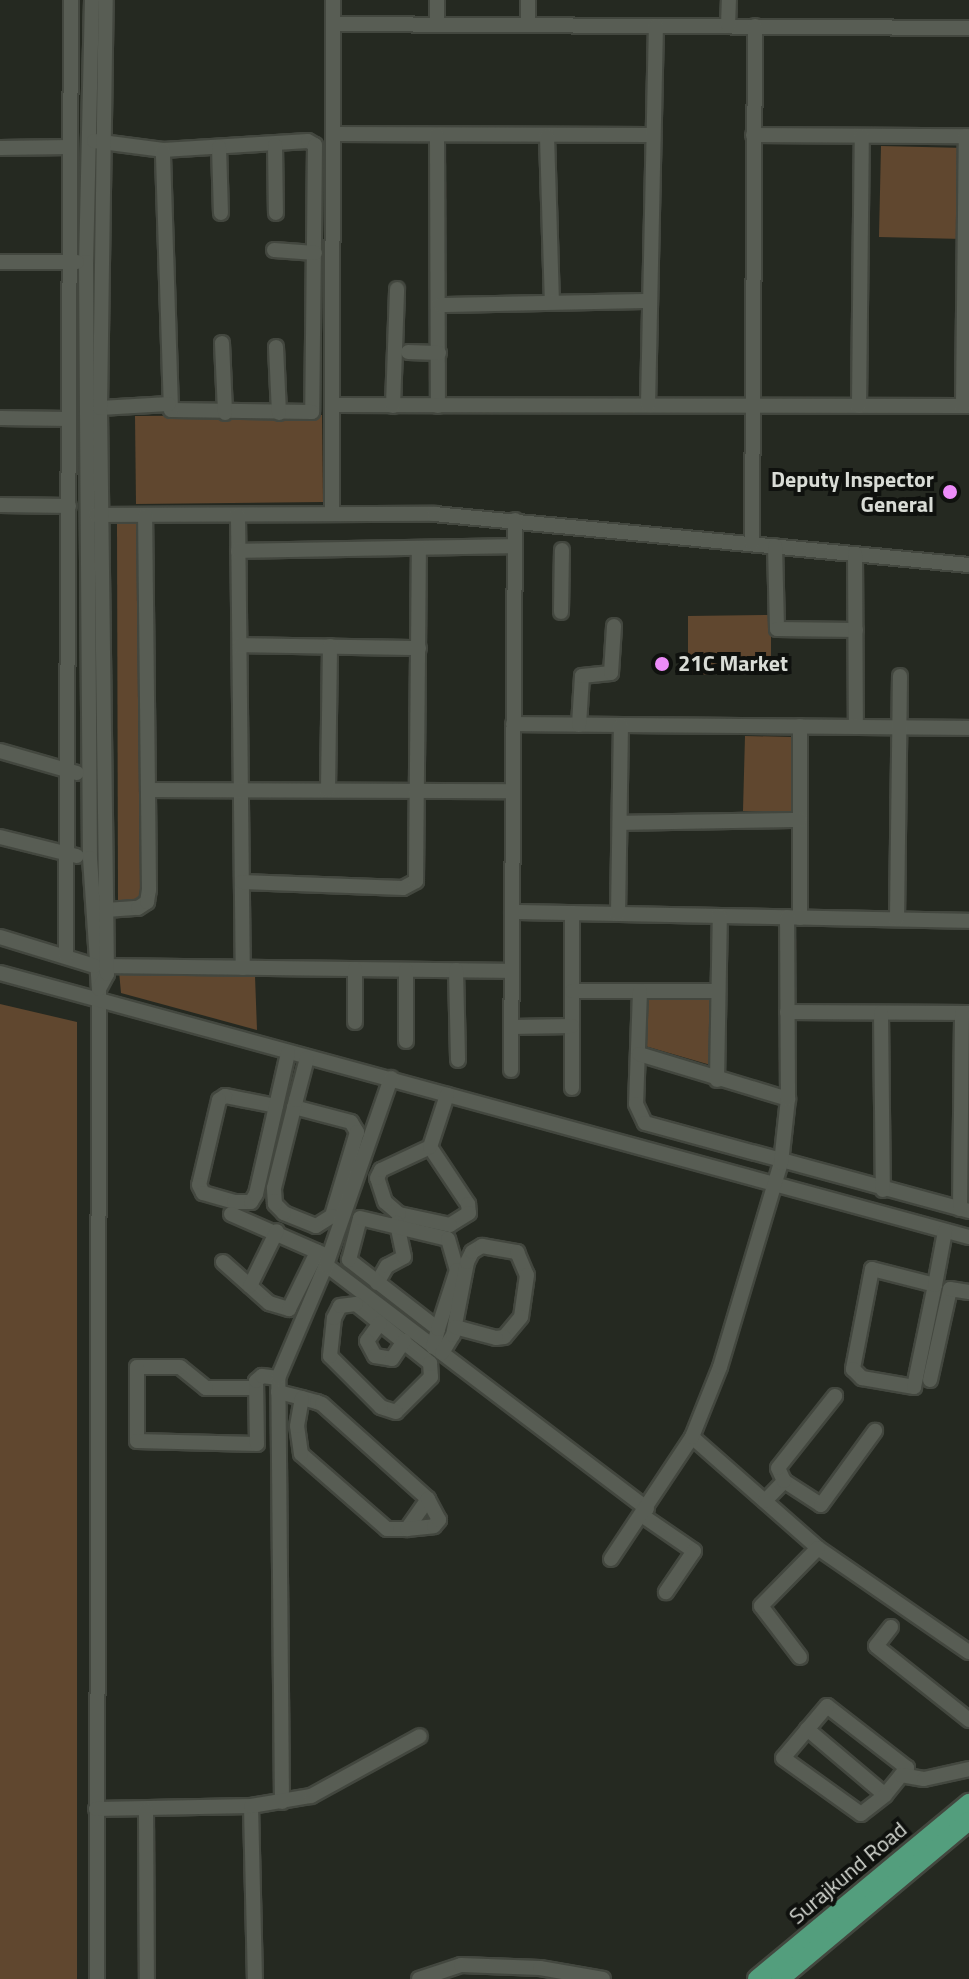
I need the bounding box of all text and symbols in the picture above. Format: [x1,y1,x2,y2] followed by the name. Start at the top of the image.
[771,466,934,518] place label: Deputy Inspector General
[941,483,959,501] marker: Deputy Inspector General
[678,651,788,677] place label: 21C Market
[653,655,671,673] marker: 21C Market
[784,1816,912,1930] street label: Surajkund Road

